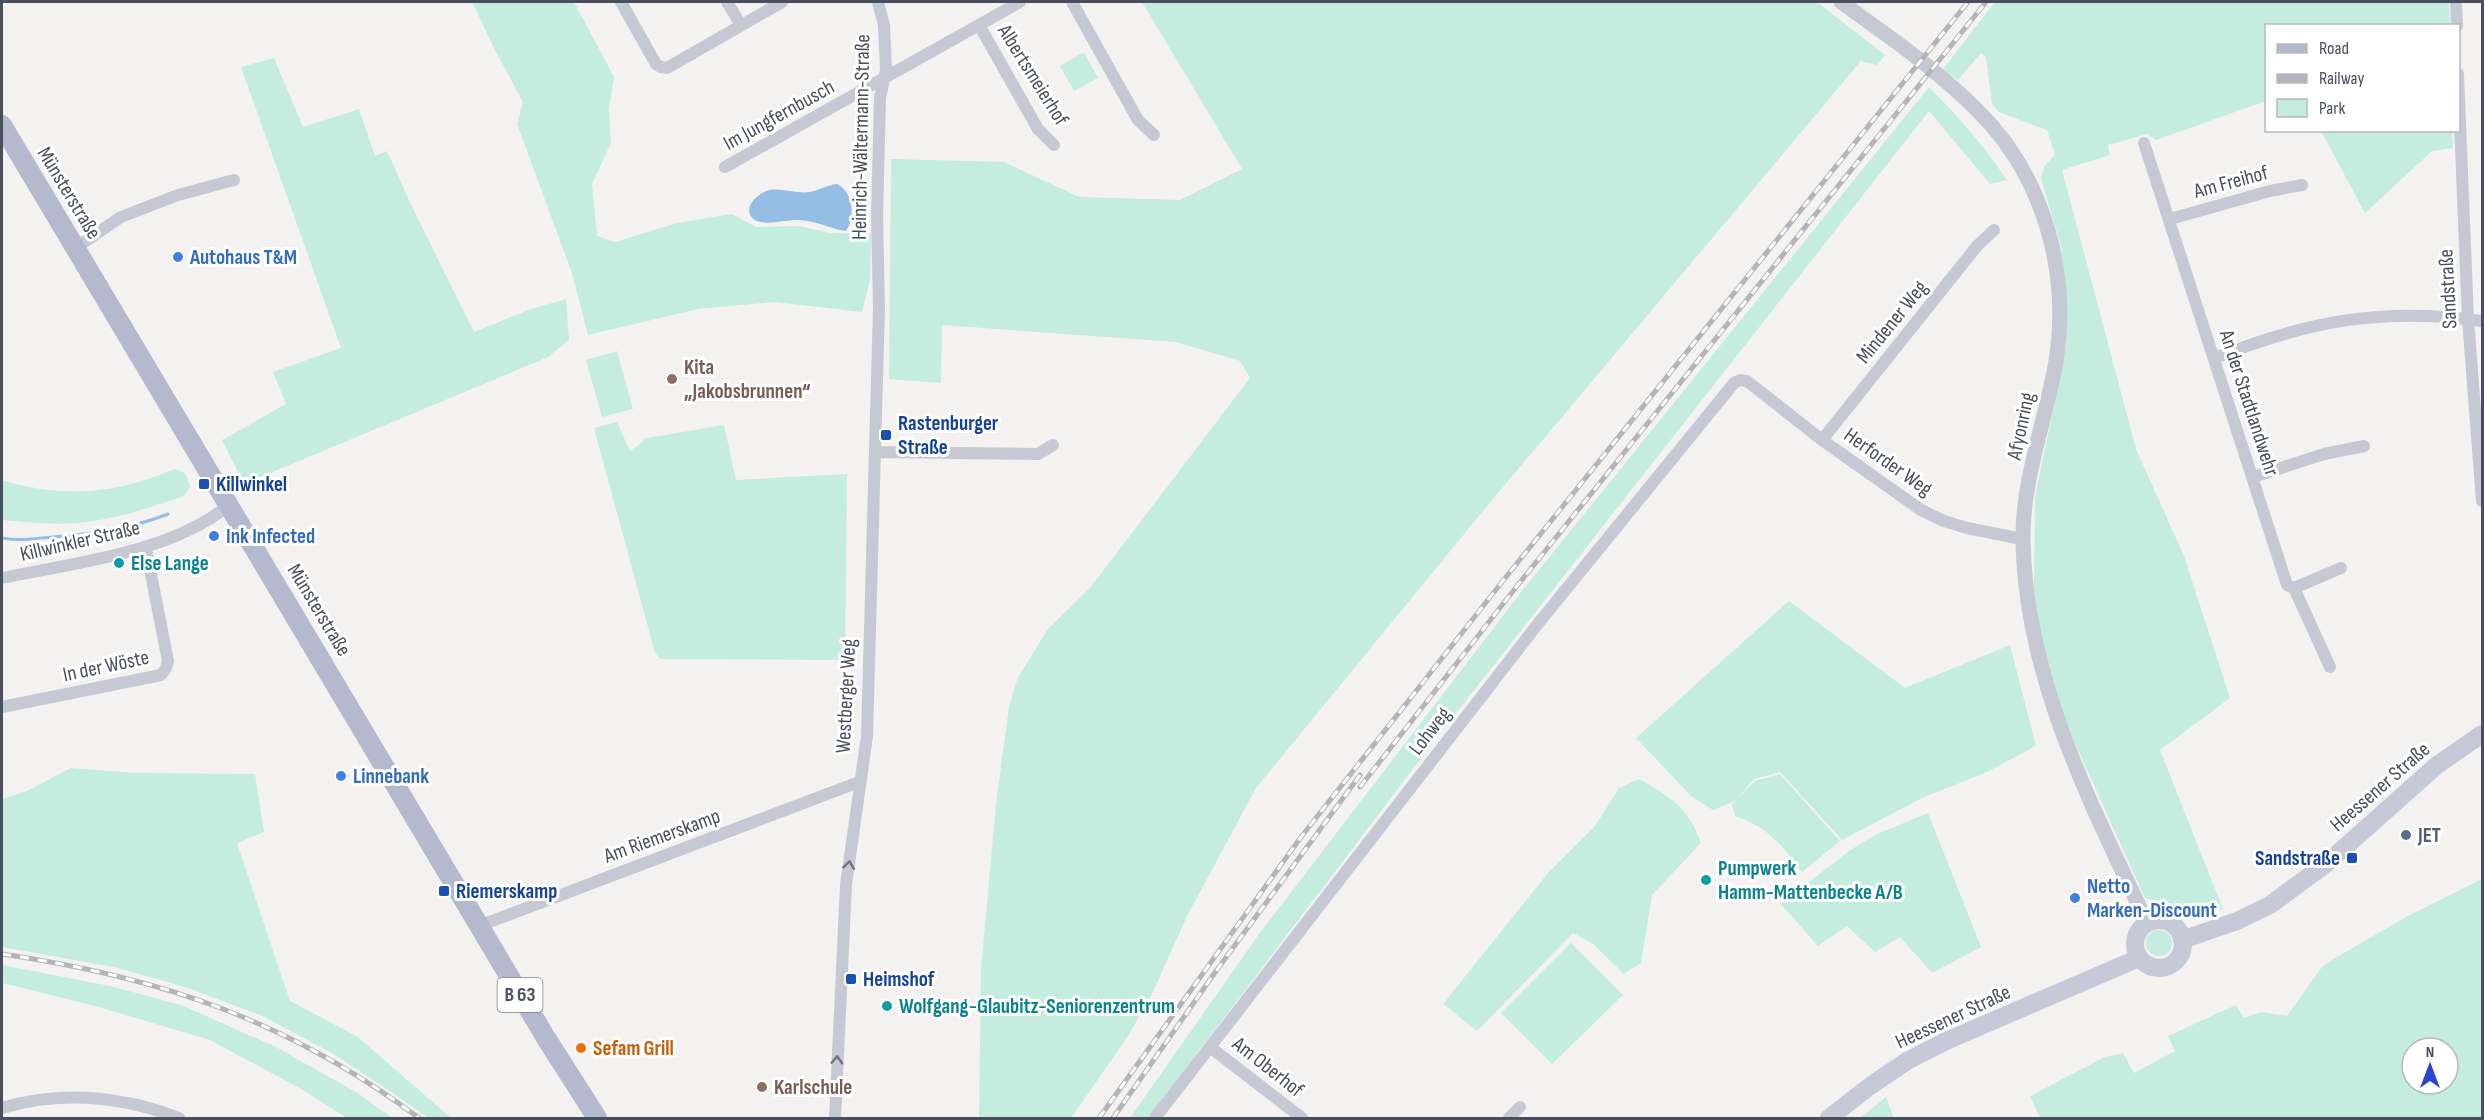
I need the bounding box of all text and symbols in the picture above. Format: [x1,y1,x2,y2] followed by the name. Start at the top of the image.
[992,19,1074,131] street label: Albertsmeierhof
[2265,24,2460,132] legend
[847,34,875,240] street label: Heinrich-Wältermann-Straße
[2319,38,2349,59] text: Road
[2319,68,2364,89] text: Railway
[719,74,839,156] street label: Im Jungfernbusch
[2319,98,2345,119] text: Park
[32,142,106,244] street label: Münsterstraße
[2190,160,2272,204] street label: Am Freihof
[189,245,297,270] place label: Autohaus T&M
[2433,248,2463,330] street label: Sandstraße
[171,250,185,264] marker: Autohaus T&M
[1851,275,1933,369] street label: Mindener Weg
[2213,326,2284,479] street label: An der Stadtlandwehr
[684,355,811,404] place label: Kita „Jakobsbrunnen“
[665,372,679,386] marker: Kita „Jakobsbrunnen“
[2001,390,2040,463] street label: Afyonring
[898,411,999,460] place label: Rastenburger Straße
[1839,422,1937,502] street label: Herforder Weg
[879,428,893,442] marker: Rastenburger Straße
[216,472,287,497] place label: Killwinkel
[197,477,211,491] marker: Killwinkel
[18,515,142,567] street label: Killwinkler Straße
[226,524,315,549] place label: Ink Infected
[207,529,221,543] marker: Ink Infected
[131,551,209,576] place label: Else Lange
[112,556,126,570] marker: Else Lange
[282,559,356,661] street label: Münsterstraße
[831,638,861,754] street label: Westberger Weg
[61,645,151,687] street label: In der Wöste
[1404,702,1456,760] street label: Lohweg
[2325,737,2435,837] street label: Heessener Straße
[353,764,429,789] place label: Linnebank
[334,769,348,783] marker: Linnebank
[600,803,723,869] street label: Am Riemerskamp
[2417,823,2441,848] place label: JET
[2399,828,2413,842] marker: JET
[2255,846,2340,871] place label: Sandstraße
[2345,851,2359,865] marker: Sandstraße
[1718,856,1903,905] place label: Pumpwerk Hamm-Mattenbecke A/B
[842,861,854,870] one-way arrow
[1699,873,1713,887] marker: Pumpwerk Hamm-Mattenbecke A/B
[2087,874,2217,923] place label: Netto Marken-Discount
[456,879,557,904] place label: Riemerskamp
[437,884,451,898] marker: Riemerskamp
[2068,891,2082,905] marker: Netto Marken-Discount
[863,967,935,992] place label: Heimshof
[844,972,858,986] marker: Heimshof
[498,978,542,1012] road number: B 63
[1891,979,2015,1055] street label: Heessener Straße
[899,994,1175,1019] place label: Wolfgang-Glaubitz-Seniorenzentrum
[880,999,894,1013] marker: Wolfgang-Glaubitz-Seniorenzentrum
[1227,1031,1309,1103] street label: Am Oberhof
[593,1036,674,1061] place label: Sefam Grill
[2400,1036,2460,1096] north arrow
[574,1041,588,1055] marker: Sefam Grill
[2426,1043,2434,1062] text: N
[831,1056,844,1065] one-way arrow
[774,1075,852,1100] place label: Karlschule
[755,1080,769,1094] marker: Karlschule

